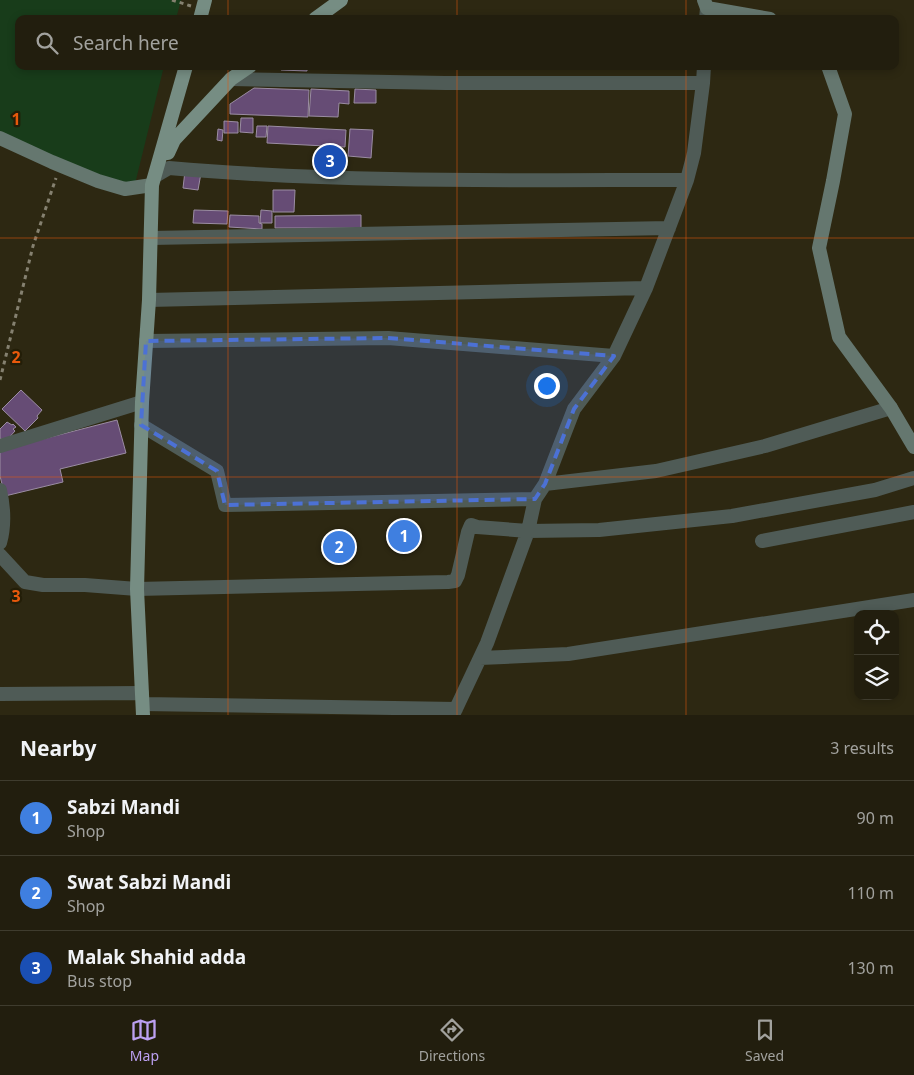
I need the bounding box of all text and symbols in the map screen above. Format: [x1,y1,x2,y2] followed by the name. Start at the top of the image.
[15,15,899,70] search box
[33,29,61,57] icon: search
[73,30,179,56] text: Search here
[11,108,21,130] text: 1
[314,142,346,180] pin: 3
[11,346,21,368] text: 2
[534,373,560,399] your location
[388,517,420,555] pin: 1
[323,528,355,566] pin: 2
[11,585,21,607] text: 3
[854,610,899,700] map controls
[854,610,899,655] button: locate
[854,655,899,700] button: layers
[20,734,96,762] text: Nearby
[830,737,894,759] text: 3 results
[67,794,180,820] text: Sabzi Mandi
[31,807,41,829] text: 1
[857,807,894,829] text: 90 m
[67,820,105,842] text: Shop
[67,869,231,895] text: Swat Sabzi Mandi
[31,882,41,904] text: 2
[847,882,894,904] text: 110 m
[67,895,105,917] text: Shop
[67,944,246,970] text: Malak Shahid adda
[31,957,41,979] text: 3
[847,957,894,979] text: 130 m
[67,970,132,992] text: Bus stop
[130,1016,159,1065] tab: Map
[419,1016,485,1065] tab: Directions
[745,1016,784,1065] tab: Saved

